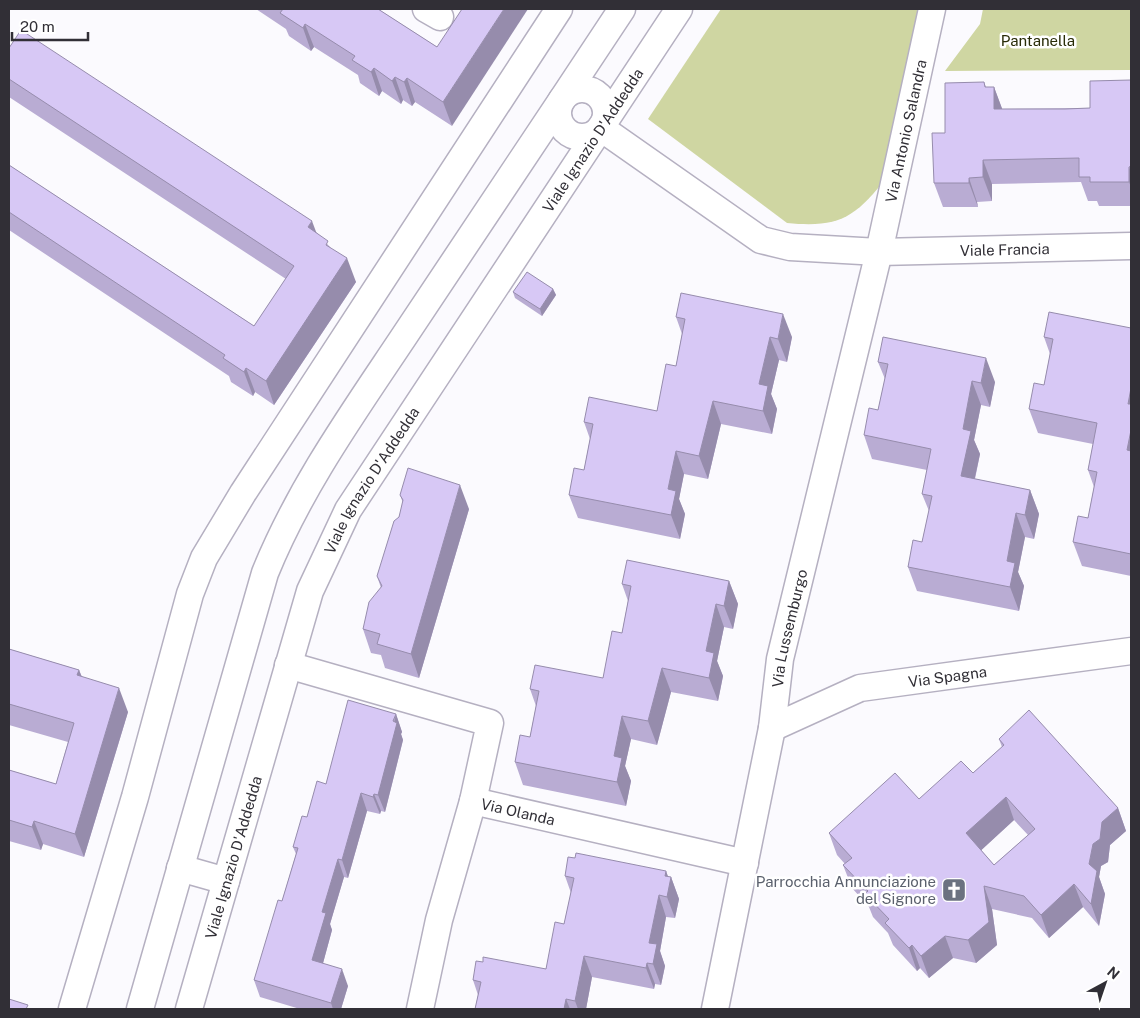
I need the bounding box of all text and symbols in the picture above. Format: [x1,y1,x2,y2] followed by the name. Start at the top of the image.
[12,10,89,42] scale bar
[20,18,55,35] text: 20 m
[1001,32,1075,49] park label: Pantanella
[882,58,929,204] street label: Via Antonio Salandra
[539,65,646,215] street label: Viale Ignazio D'Addedda
[960,239,1050,259] street label: Viale Francia
[320,404,422,556] street label: Viale Ignazio D'Addedda
[768,567,810,688] street label: Via Lussemburgo
[907,662,988,690] street label: Via Spagna
[201,774,265,941] street label: Viale Ignazio D'Addedda
[479,795,557,828] street label: Via Olanda
[756,873,936,907] place label: Parrocchia Annunciazione del Signore
[941,877,967,903] church icon: Parrocchia Annunciazione del Signore
[1080,958,1130,1008] north arrow
[1104,963,1123,983] text: N

